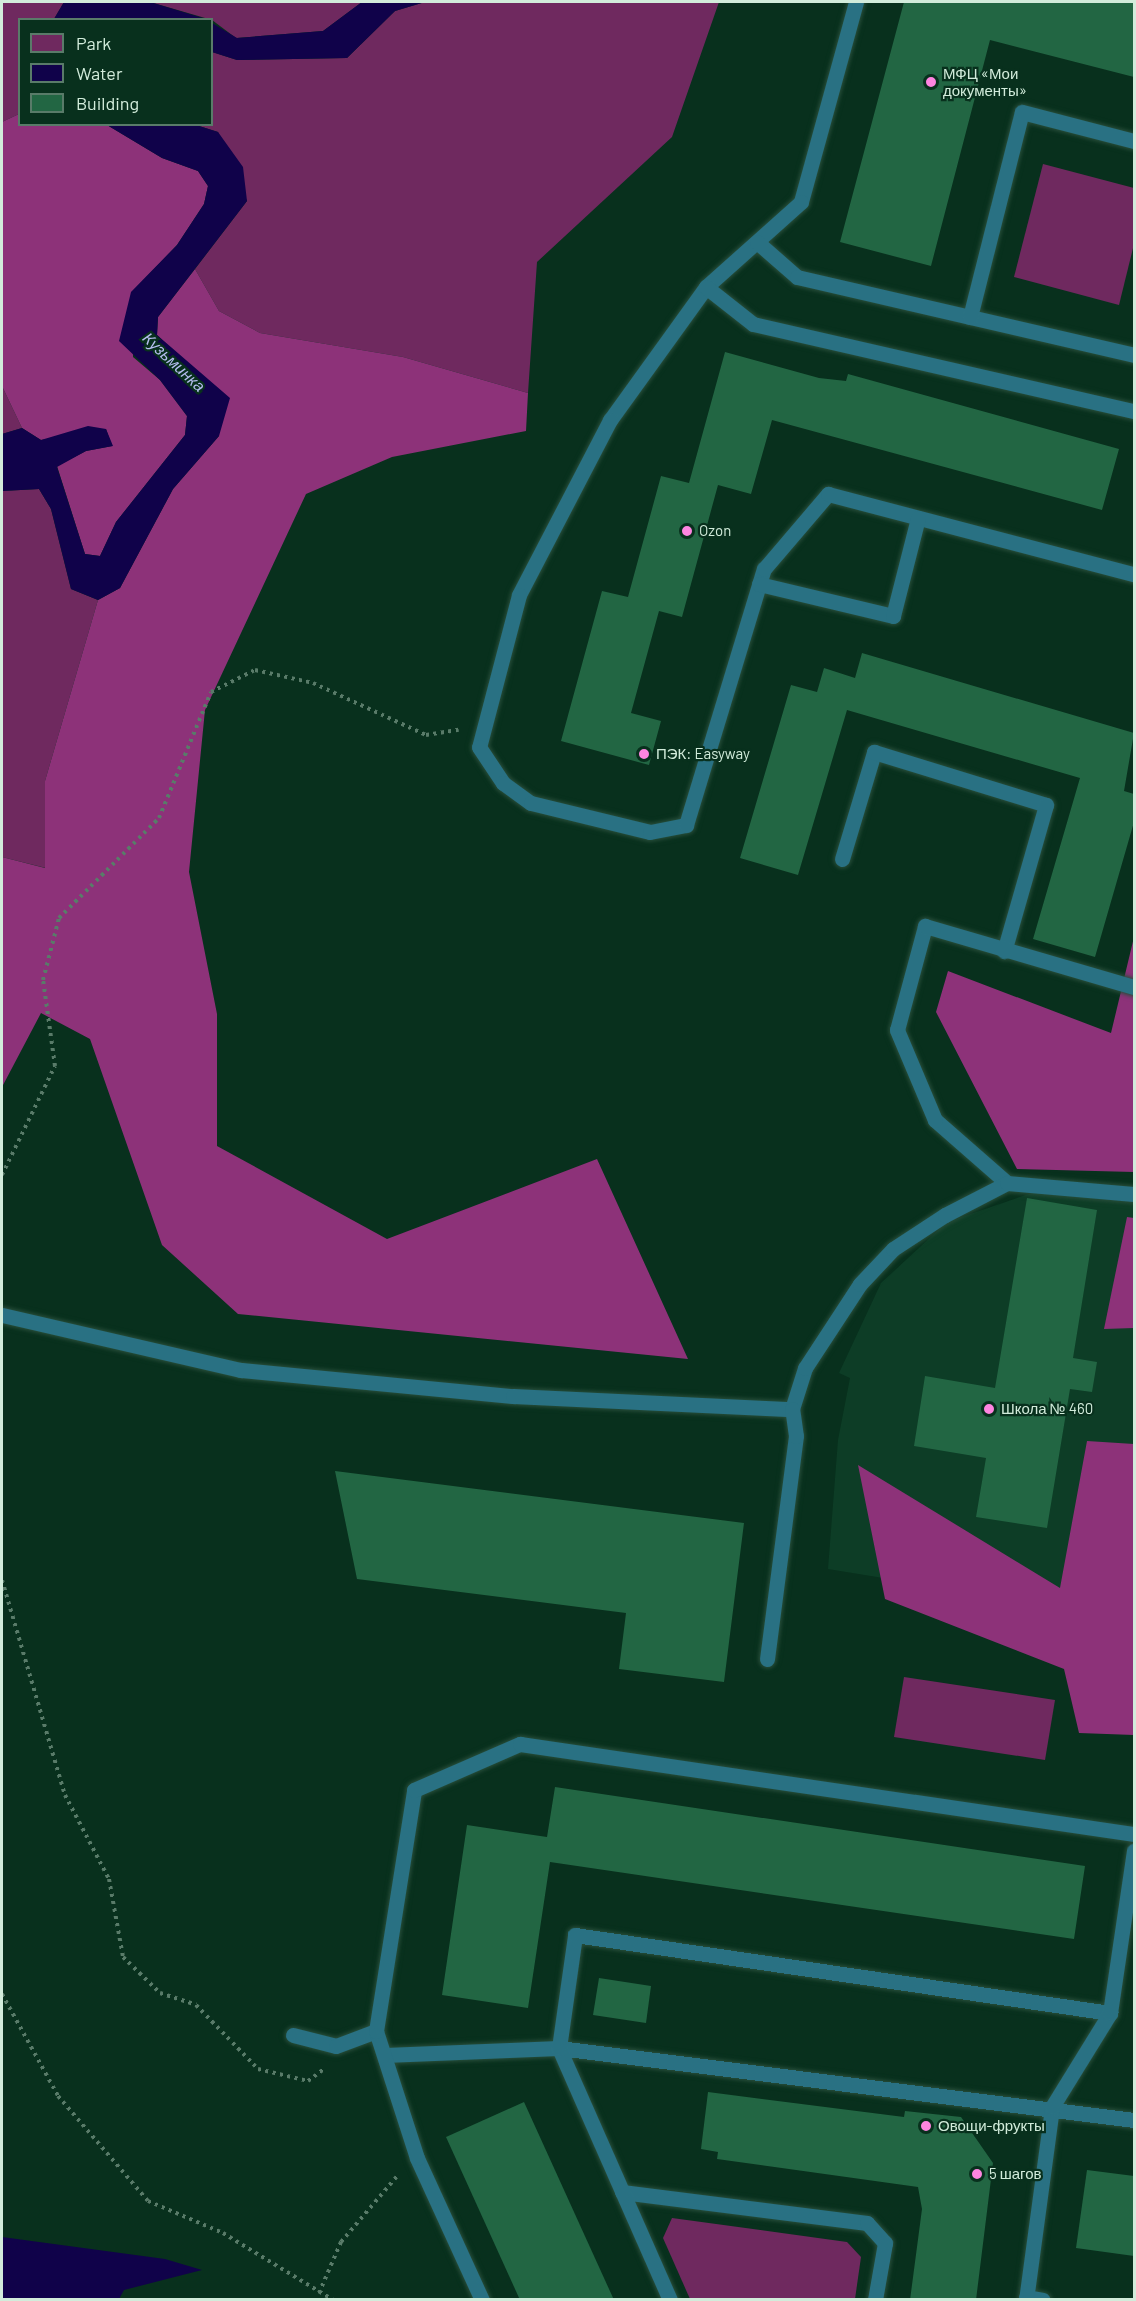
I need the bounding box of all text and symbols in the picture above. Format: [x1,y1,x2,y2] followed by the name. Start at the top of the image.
[18,18,213,126] legend
[76,32,111,54] text: Park
[76,62,123,84] text: Water
[943,64,1027,99] place label: МФЦ «Мои документы»
[924,75,938,89] marker: МФЦ «Мои документы»
[76,92,139,114] text: Building
[139,328,209,396] water label: Кузьминка
[699,522,731,540] place label: Ozon
[680,524,694,538] marker: Ozon
[656,745,750,763] place label: ПЭК: Easyway
[637,747,651,761] marker: ПЭК: Easyway
[1001,1400,1093,1418] place label: Школа № 460
[982,1402,996,1416] marker: Школа № 460
[938,2117,1045,2135] place label: Овощи-фрукты
[919,2119,933,2133] marker: Овощи-фрукты
[989,2165,1042,2183] place label: 5 шагов
[970,2167,984,2181] marker: 5 шагов

